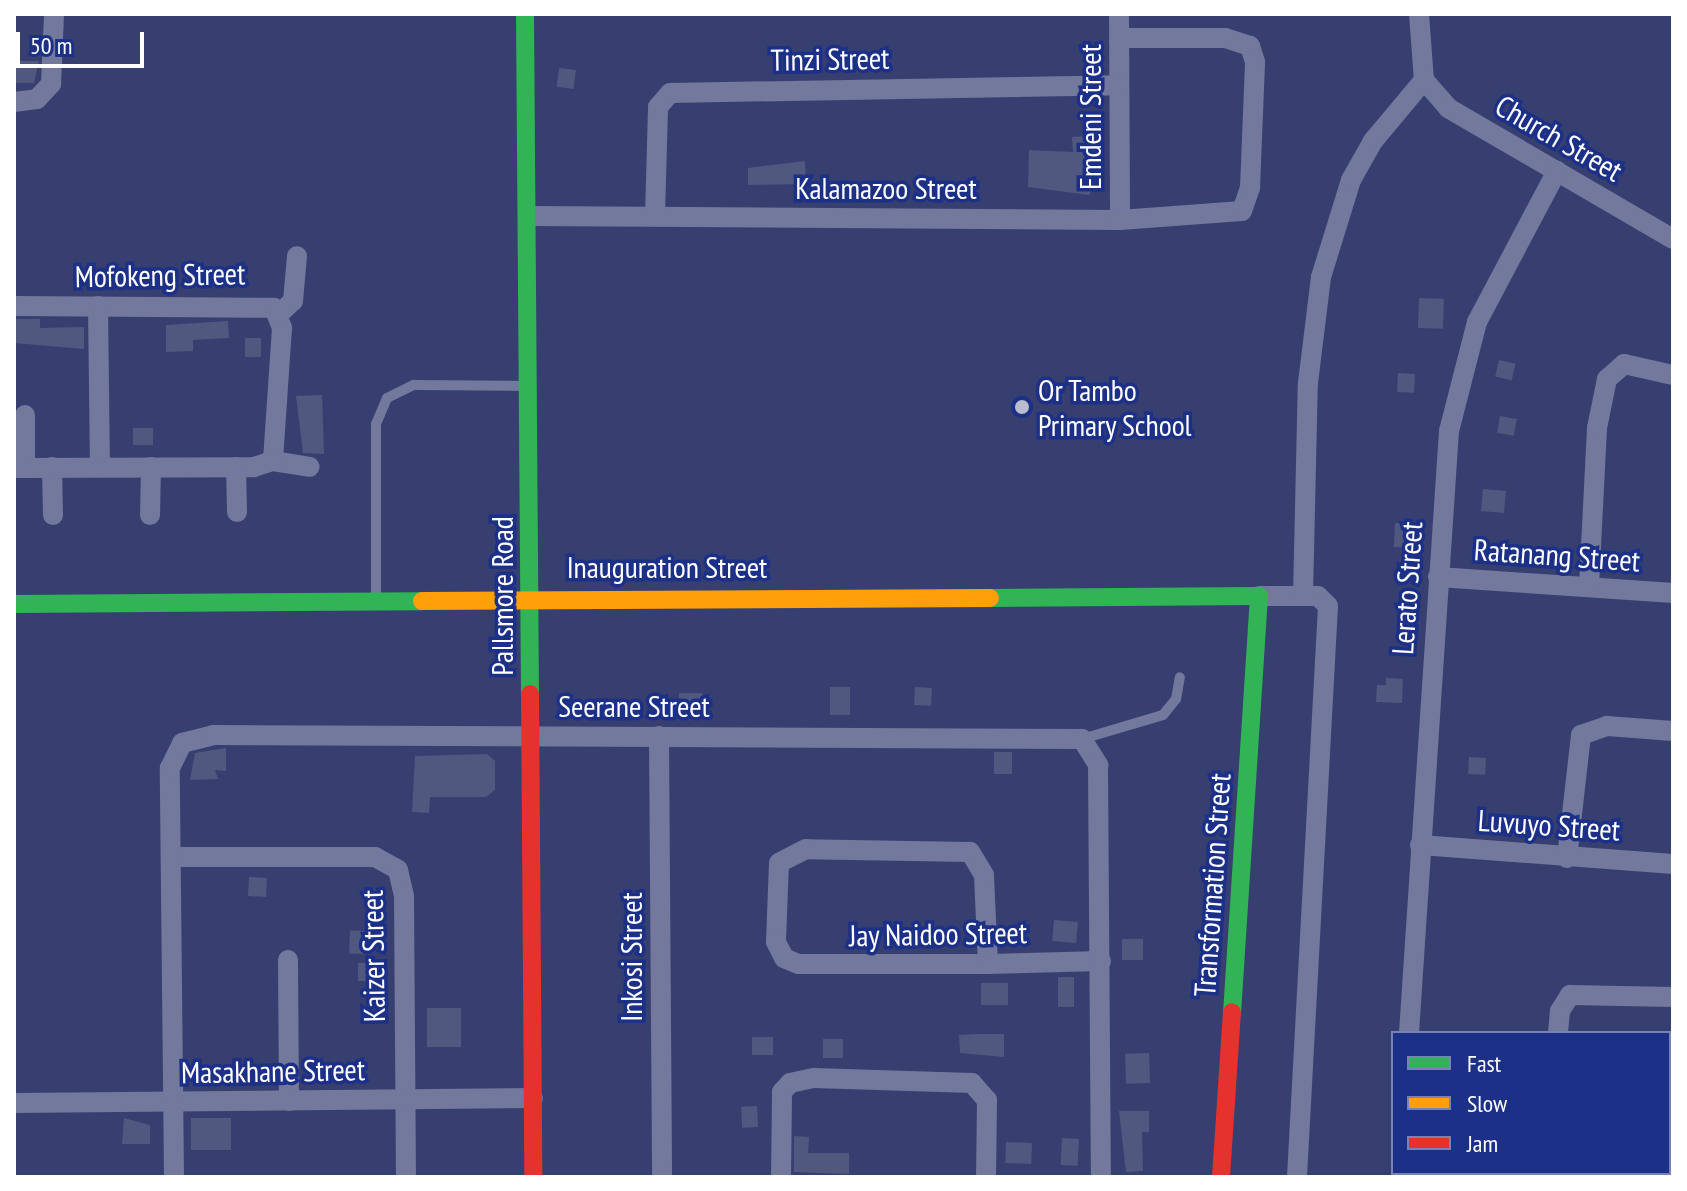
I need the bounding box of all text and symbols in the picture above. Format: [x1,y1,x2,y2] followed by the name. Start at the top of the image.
[20,16,148,66] scale bar
[30,30,72,61] text: 50 m
[770,40,890,78] street label: Tinzi Street
[1072,44,1108,190] street label: Emdeni Street
[1489,87,1629,189] street label: Church Street
[795,170,977,206] street label: Kalamazoo Street
[74,256,246,294] street label: Mofokeng Street
[1038,372,1192,442] place label: Or Tambo Primary School
[1013,398,1031,416] marker: Or Tambo Primary School
[484,516,520,676] street label: Pallsmore Road
[1384,520,1430,656] street label: Lerato Street
[1473,531,1641,579] street label: Ratanang Street
[567,549,767,585] street label: Inauguration Street
[558,688,710,724] street label: Seerane Street
[1186,772,1238,998] street label: Transformation Street
[1477,802,1621,848] street label: Luvuyo Street
[354,890,392,1022] street label: Kaizer Street
[613,892,649,1022] street label: Inkosi Street
[848,914,1028,954] street label: Jay Naidoo Street
[1391,1031,1671,1175] legend
[1467,1048,1501,1079] text: Fast
[181,1051,365,1091] street label: Masakhane Street
[1467,1088,1507,1119] text: Slow
[1467,1128,1498,1159] text: Jam

